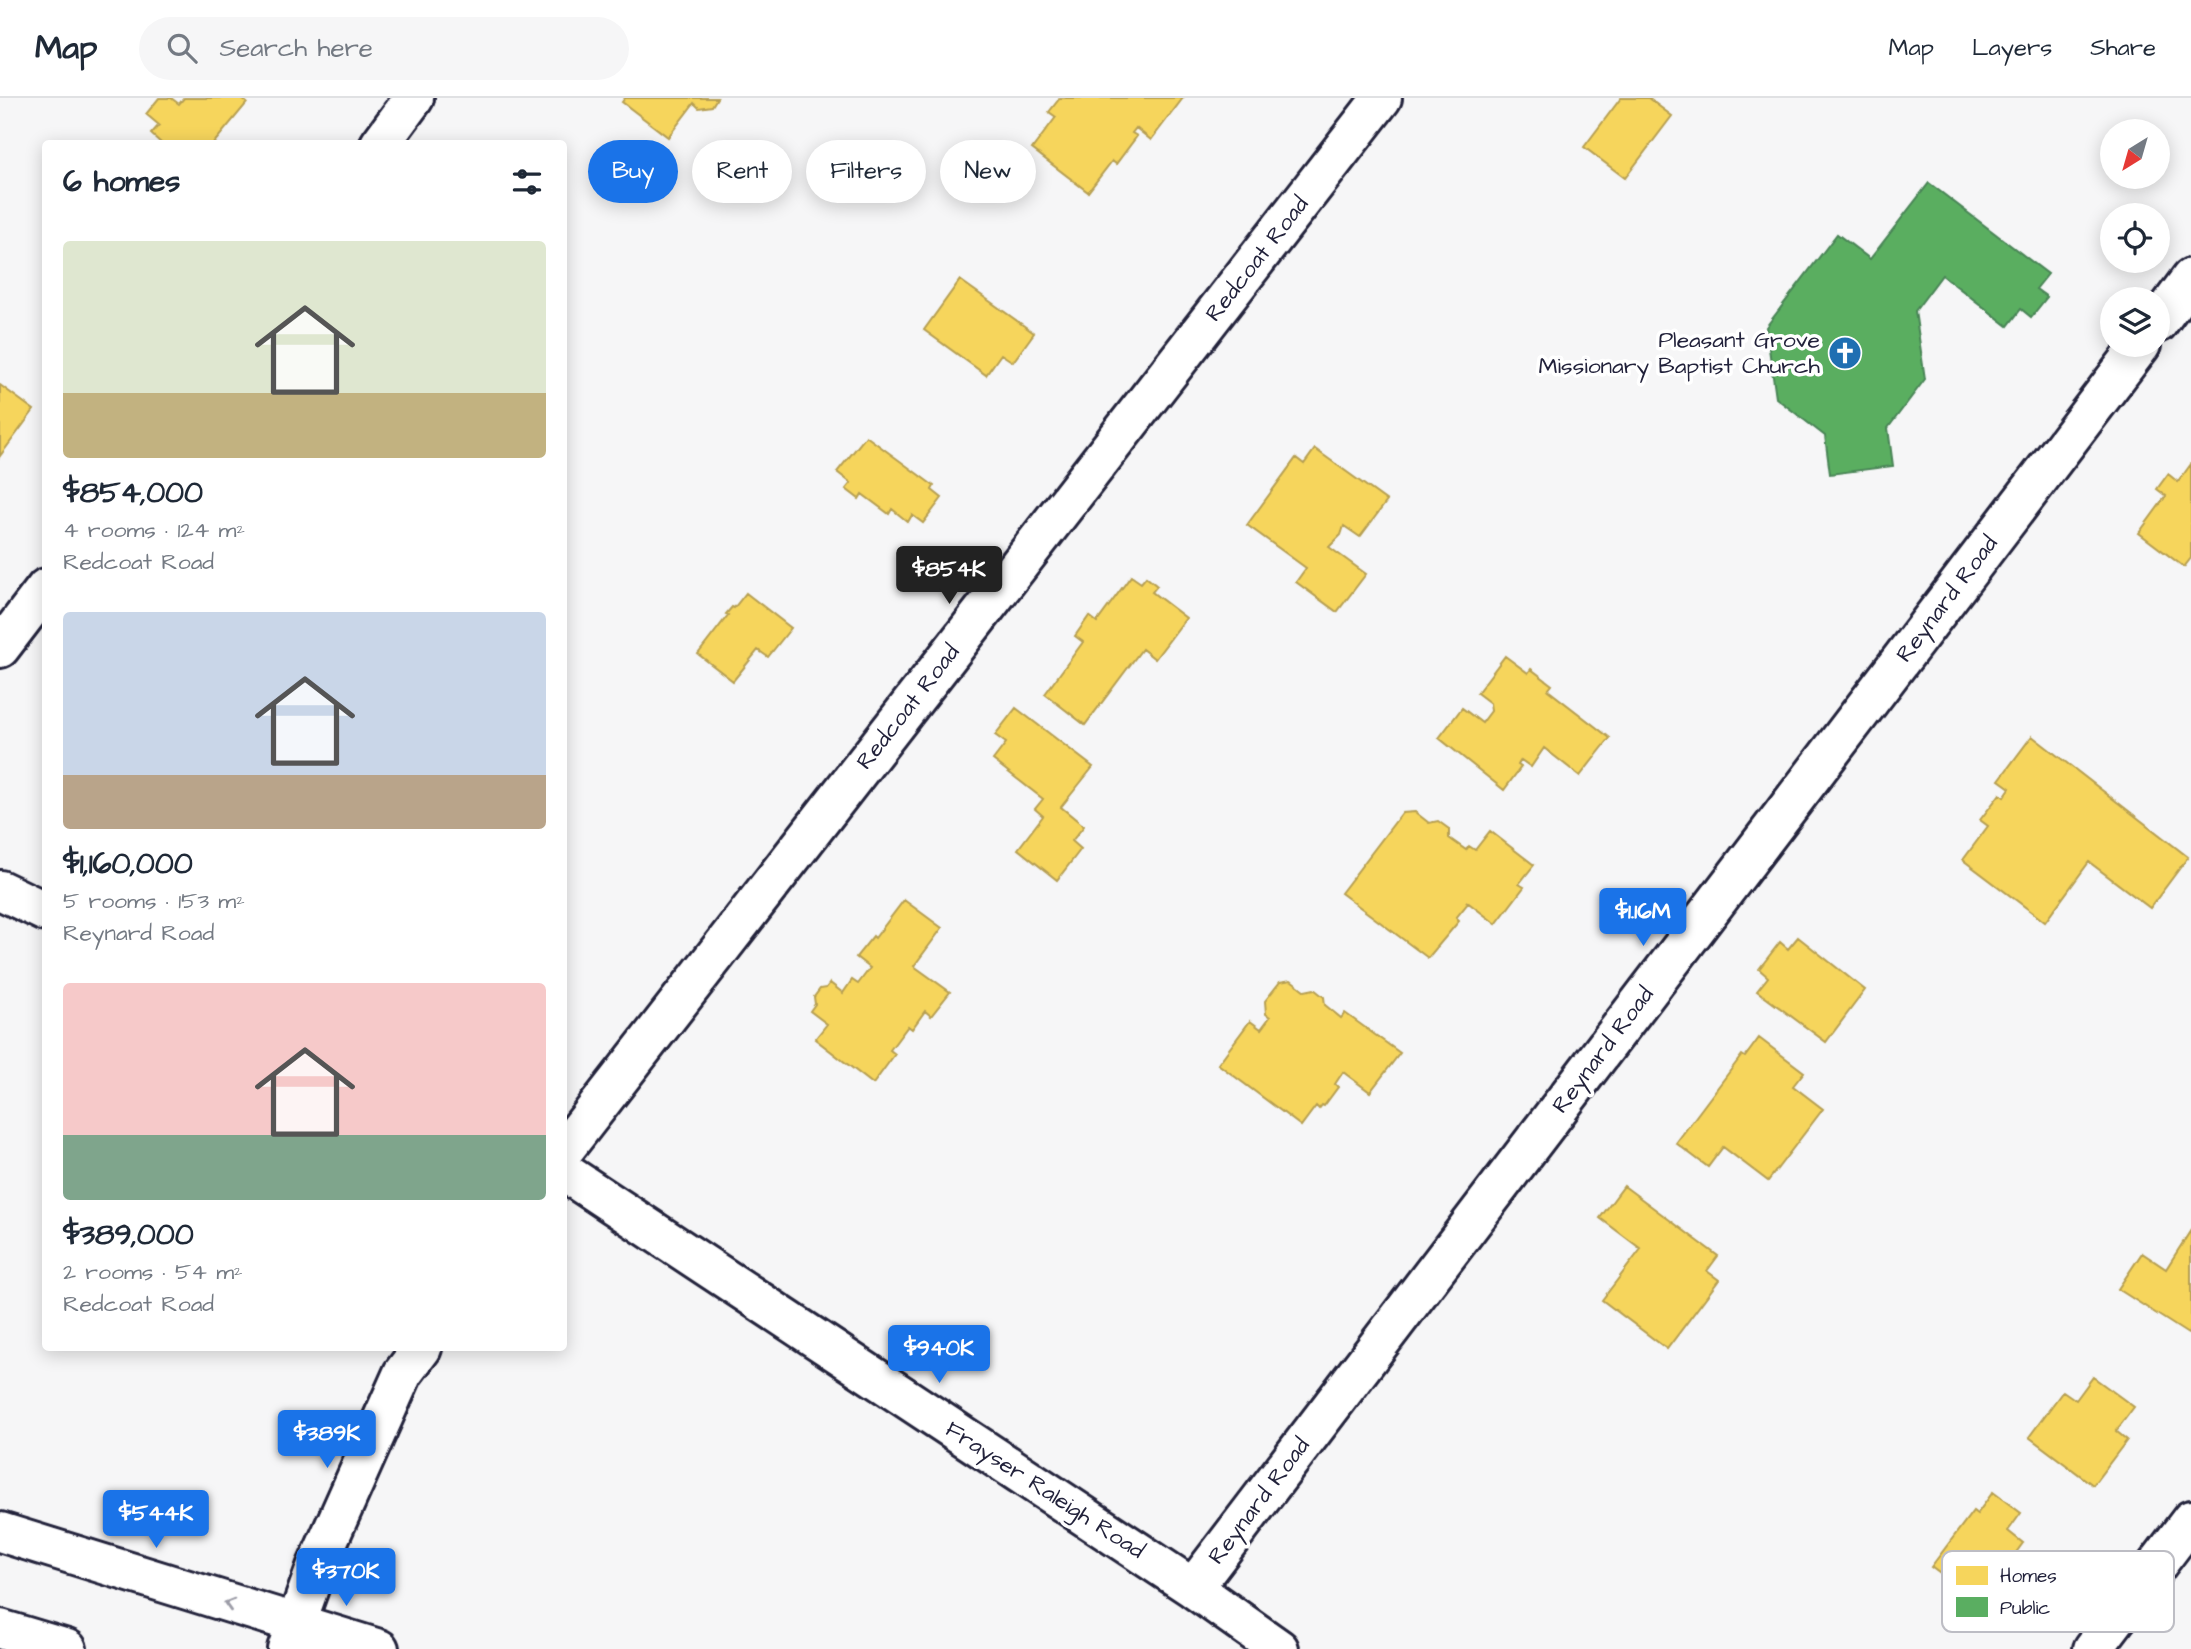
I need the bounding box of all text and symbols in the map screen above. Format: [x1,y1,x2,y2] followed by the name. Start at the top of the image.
[139,17,629,80] search box
[35,25,97,71] text: Map
[163,29,201,67] icon: search
[219,30,373,66] text: Search here
[1889,31,1934,65] text: Map
[1972,31,2052,65] text: Layers
[2090,31,2156,65] text: Share
[2100,119,2170,189] north arrow
[2100,119,2170,357] map controls
[588,140,678,203] chip: Buy
[692,140,792,203] chip: Rent
[806,140,926,203] chip: Filters
[940,140,1036,203] chip: New
[63,161,180,203] text: 6 homes
[508,163,546,201] icon: filters
[1198,189,1316,328] street label: Redcoat Road
[2100,203,2170,273] button: locate
[242,287,368,413] icon: home
[2100,287,2170,357] button: layers
[1539,324,1821,383] place label: Pleasant Grove Missionary Baptist Church
[1826,334,1864,372] church icon: Pleasant Grove Missionary Baptist Church
[63,472,203,514] text: $854,000
[63,514,245,546] text: 4 rooms · 124 m²
[1889,529,2006,670] street label: Reynard Road
[63,546,214,578] text: Redcoat Road
[900,546,998,606] pin: $854K
[912,553,986,585] text: $854K
[849,637,967,776] street label: Redcoat Road
[242,658,368,784] icon: home
[63,843,193,885] text: $1,160,000
[63,885,245,917] text: 5 rooms · 153 m²
[1586,888,1700,948] pin: $1.16M
[1615,895,1671,927] text: $1.16M
[63,917,214,949] text: Reynard Road
[1545,980,1662,1121] street label: Reynard Road
[242,1029,368,1155] icon: home
[63,1214,194,1256] text: $389,000
[63,1256,243,1288] text: 2 rooms · 54 m²
[63,1288,214,1320] text: Redcoat Road
[890,1326,988,1385] pin: $940K
[904,1332,974,1364] text: $940K
[278,1410,376,1470] pin: $389K
[939,1413,1151,1567] street label: Frayser Raleigh Road
[294,1417,360,1449] text: $389K
[1201,1431,1318,1572] street label: Reynard Road
[107,1490,205,1550] pin: $544K
[119,1497,193,1529] text: $544K
[297,1548,395,1608] pin: $370K
[1942,1551,2174,1632] legend
[312,1555,380,1587] text: $370K
[2000,1563,2057,1590] text: Homes
[2000,1595,2050,1622] text: Public
[224,1598,236,1612] one-way arrow

